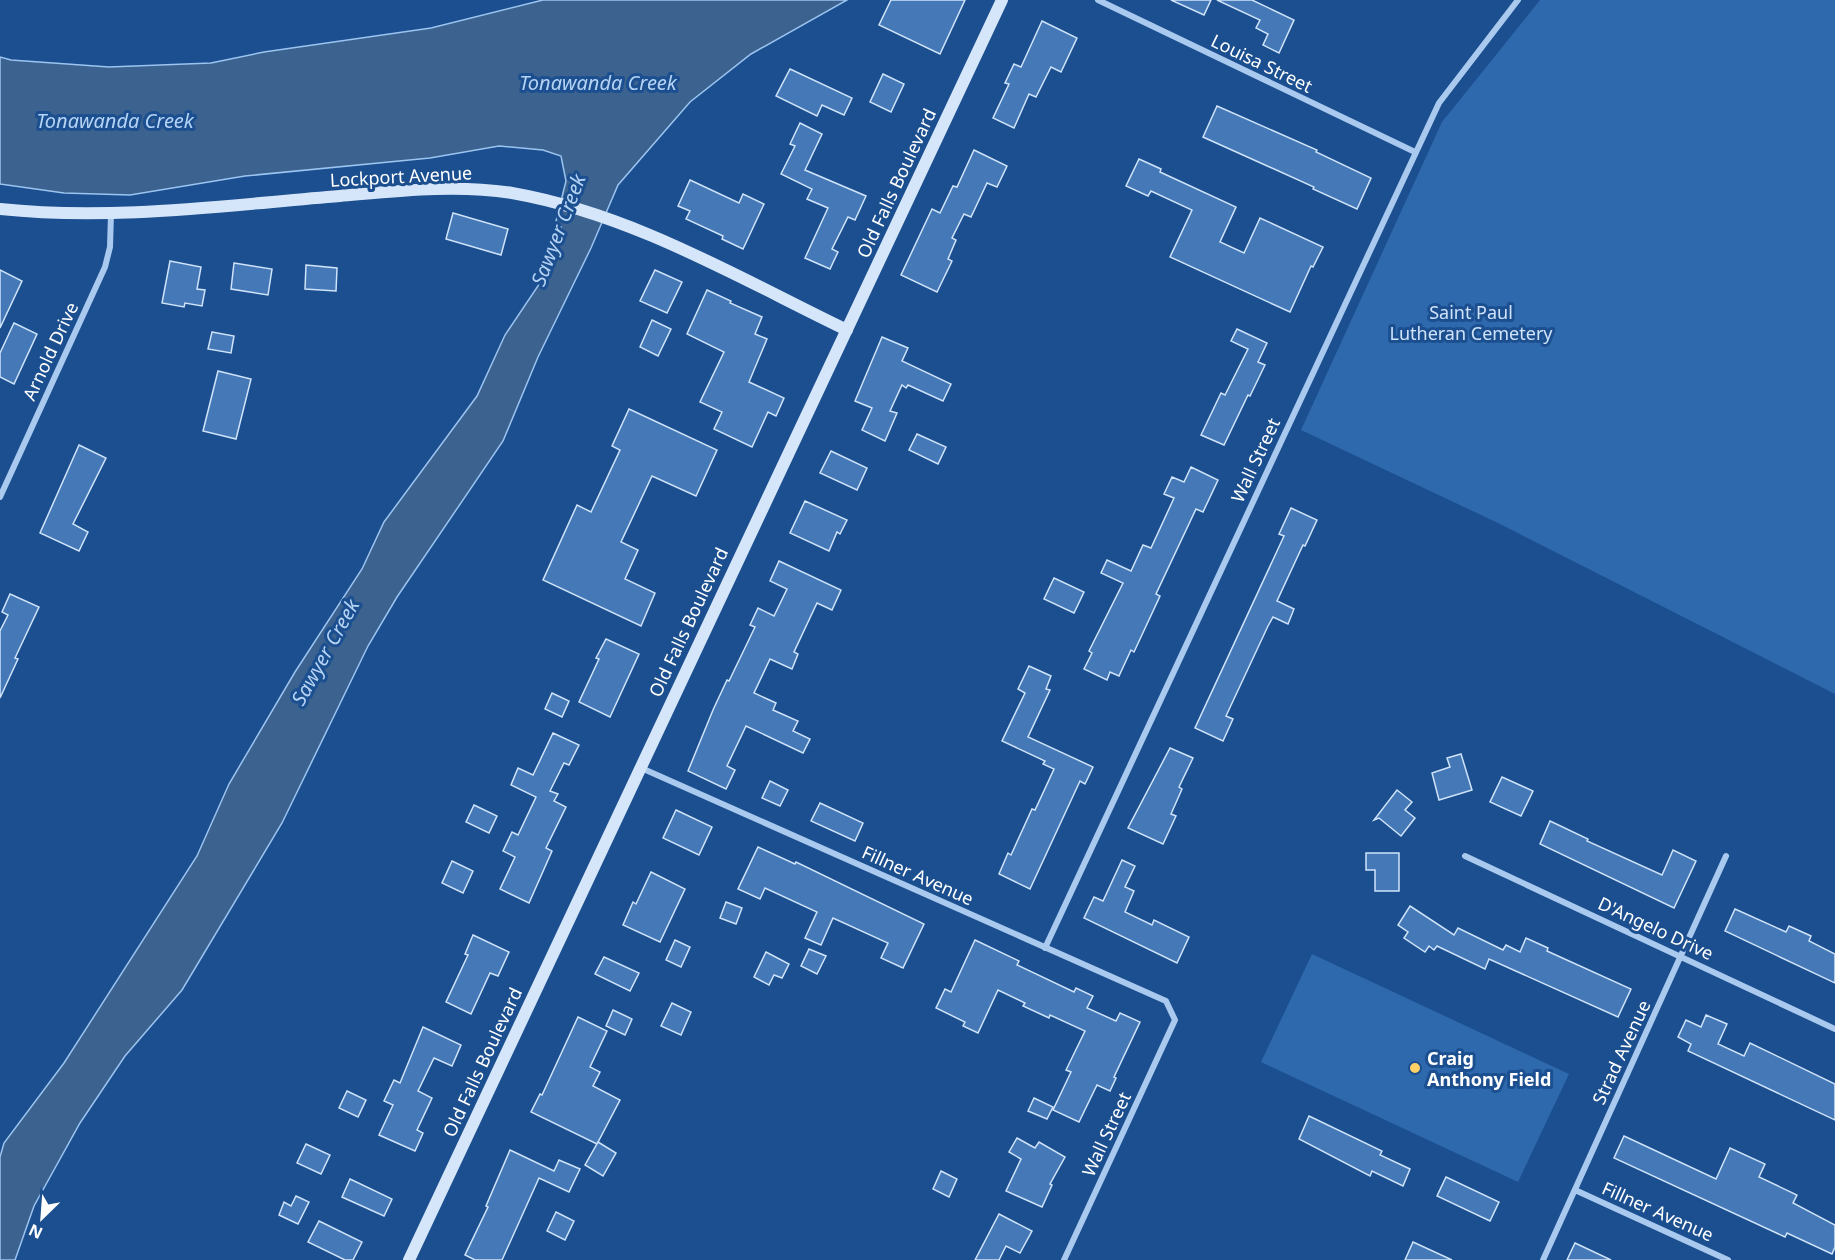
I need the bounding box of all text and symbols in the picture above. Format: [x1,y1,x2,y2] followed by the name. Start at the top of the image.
[1207,28,1317,98] street label: Louisa Street
[519,69,678,96] water label: Tonawanda Creek
[851,105,941,261] street label: Old Falls Boulevard
[36,107,195,134] water label: Tonawanda Creek
[329,160,473,192] street label: Lockport Avenue
[524,169,592,290] water label: Sawyer Creek
[17,298,83,404] street label: Arnold Drive
[1389,300,1553,345] park label: Saint Paul Lutheran Cemetery
[1225,413,1285,506] street label: Wall Street
[643,544,733,700] street label: Old Falls Boulevard
[285,593,366,710] water label: Sawyer Creek
[858,840,978,910] street label: Fillner Avenue
[1595,891,1717,965] street label: D'Angelo Drive
[437,984,527,1140] street label: Old Falls Boulevard
[1586,996,1656,1108] street label: Strad Avenue
[1427,1046,1551,1091] place label: Craig Anthony Field
[1408,1061,1422,1075] marker: Craig Anthony Field
[1076,1087,1136,1180] street label: Wall Street
[1598,1176,1718,1246] street label: Fillner Avenue
[12,1188,72,1248] north arrow
[25,1219,46,1244] text: N

